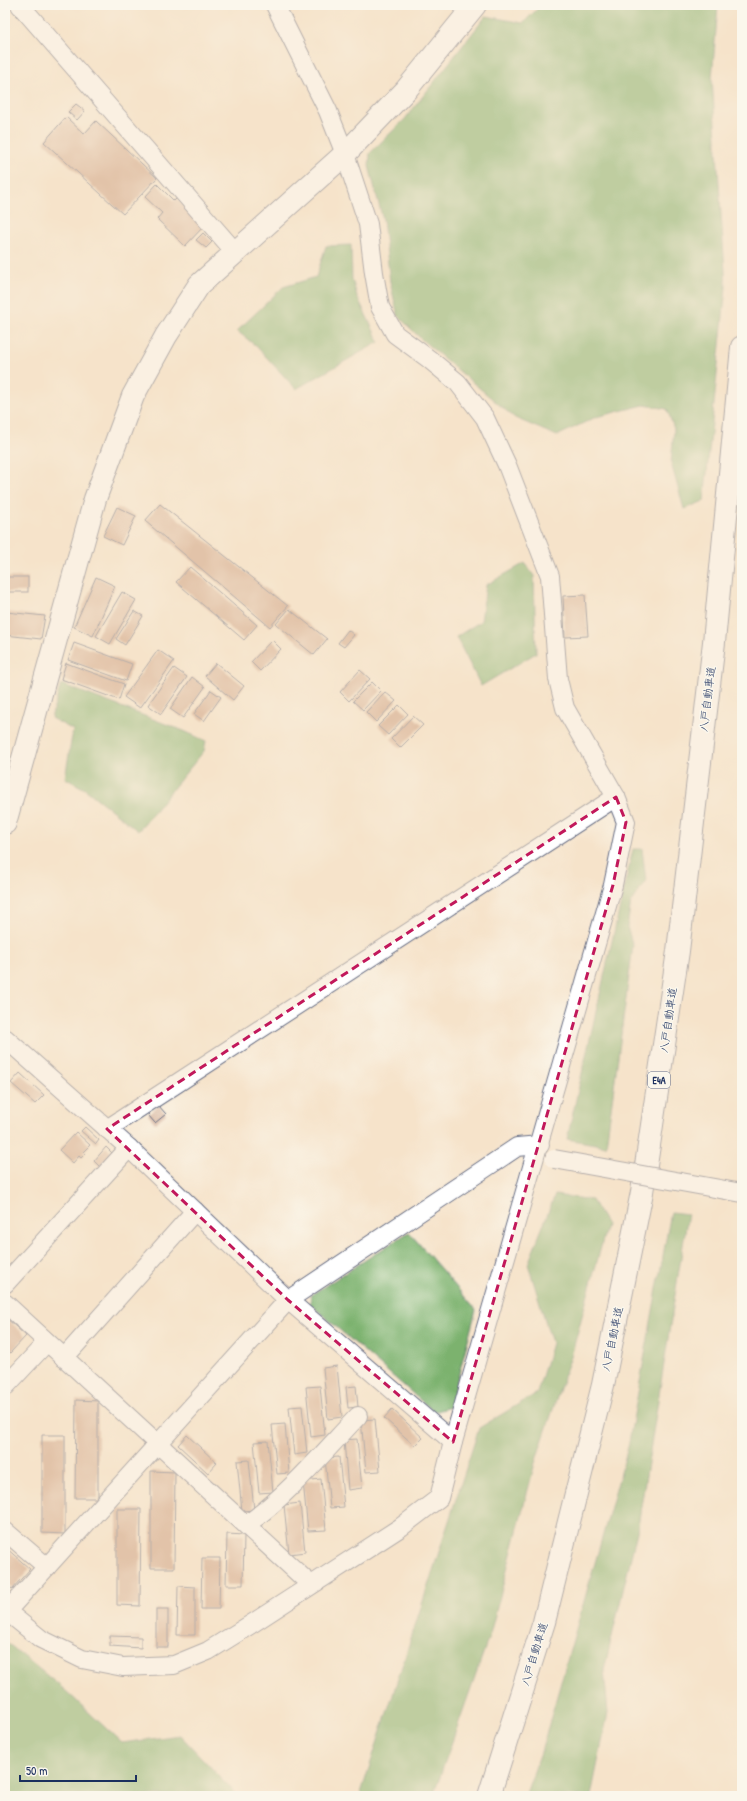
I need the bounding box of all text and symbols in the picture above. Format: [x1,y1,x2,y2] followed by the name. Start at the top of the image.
[696,665,718,733] street label: 八戸自動車道
[656,986,680,1054] street label: 八戸自動車道
[648,1072,670,1088] road number: E4A
[598,1305,626,1373] street label: 八戸自動車道
[518,1620,550,1688] street label: 八戸自動車道
[20,1757,136,1783] scale bar
[26,1762,47,1779] text: 50 m

